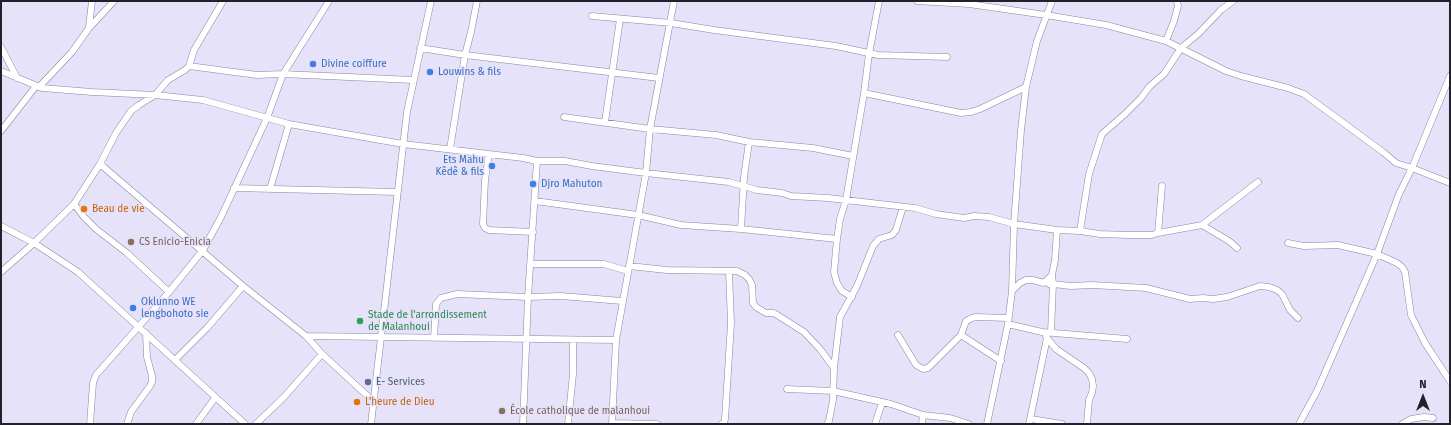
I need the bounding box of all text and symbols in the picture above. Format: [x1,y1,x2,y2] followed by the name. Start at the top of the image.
[321,58,387,70] place label: Divine coiffure
[308,59,318,69] marker: Divine coiffure
[438,66,501,78] place label: Louwins & fils
[425,67,435,77] marker: Louwins & fils
[435,154,484,178] place label: Ets Mahu Kêdê & fils
[487,161,497,171] marker: Ets Mahu Kêdê & fils
[541,178,602,190] place label: Djro Mahuton
[528,179,538,189] marker: Djro Mahuton
[92,203,145,215] place label: Beau de vie
[79,204,89,214] marker: Beau de vie
[139,236,211,248] place label: CS Enicio-Enicia
[126,237,136,247] marker: CS Enicio-Enicia
[141,296,209,320] place label: Oklunno WE lengbohoto sie
[128,303,138,313] marker: Oklunno WE lengbohoto sie
[368,309,487,332] place label: Stade de l'arrondissement de Malanhoui
[355,316,365,326] marker: Stade de l'arrondissement de Malanhoui
[376,376,425,388] place label: E- Services
[363,377,373,387] marker: E- Services
[1403,377,1443,417] north arrow
[1419,378,1427,391] text: N
[365,396,435,408] place label: L'heure de Dieu
[352,397,362,407] marker: L'heure de Dieu
[510,405,650,417] place label: École catholique de malanhoui
[497,406,507,416] marker: École catholique de malanhoui

